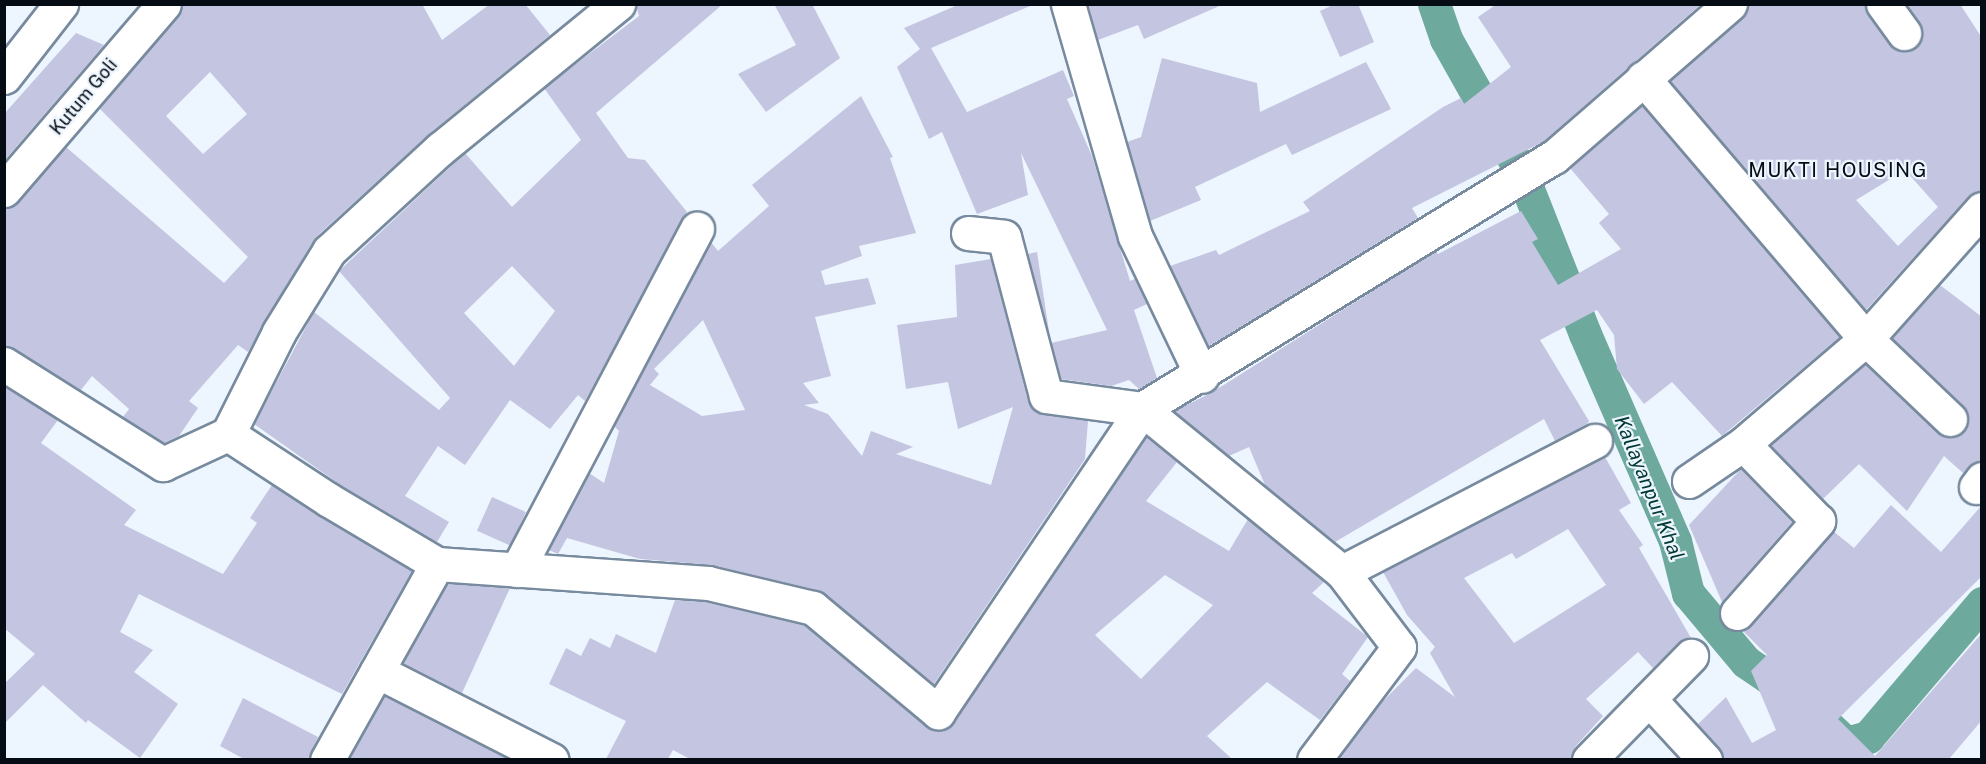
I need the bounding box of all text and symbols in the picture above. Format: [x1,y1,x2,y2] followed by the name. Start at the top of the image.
[46,55,122,139] street label: Kutum Goli
[1748,158,1928,182] district label: MUKTI HOUSING
[1609,412,1689,564] water label: Kallayanpur Khal

